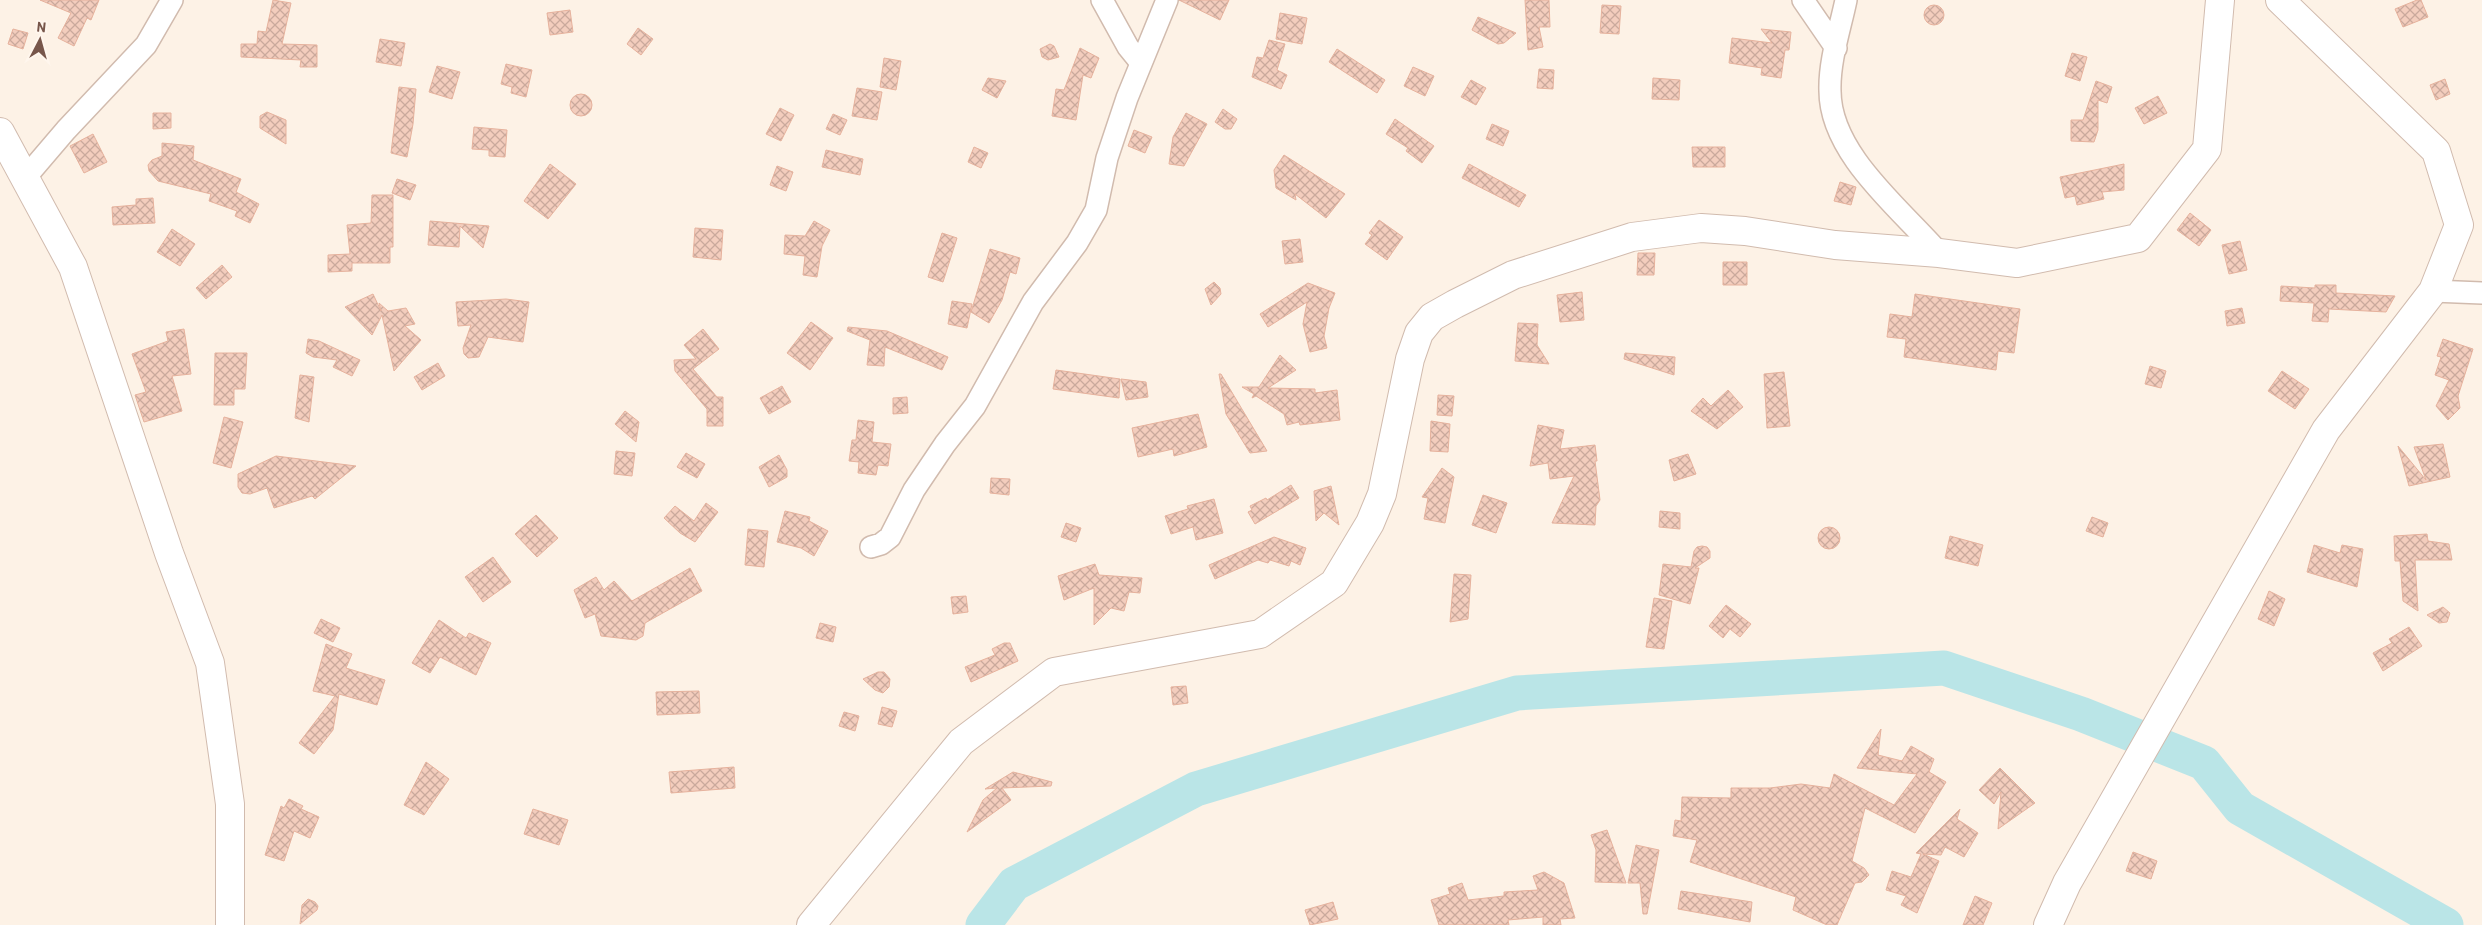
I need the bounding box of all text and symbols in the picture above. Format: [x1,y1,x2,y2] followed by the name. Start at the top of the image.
[15,15,65,65] north arrow
[36,18,47,36] text: N

